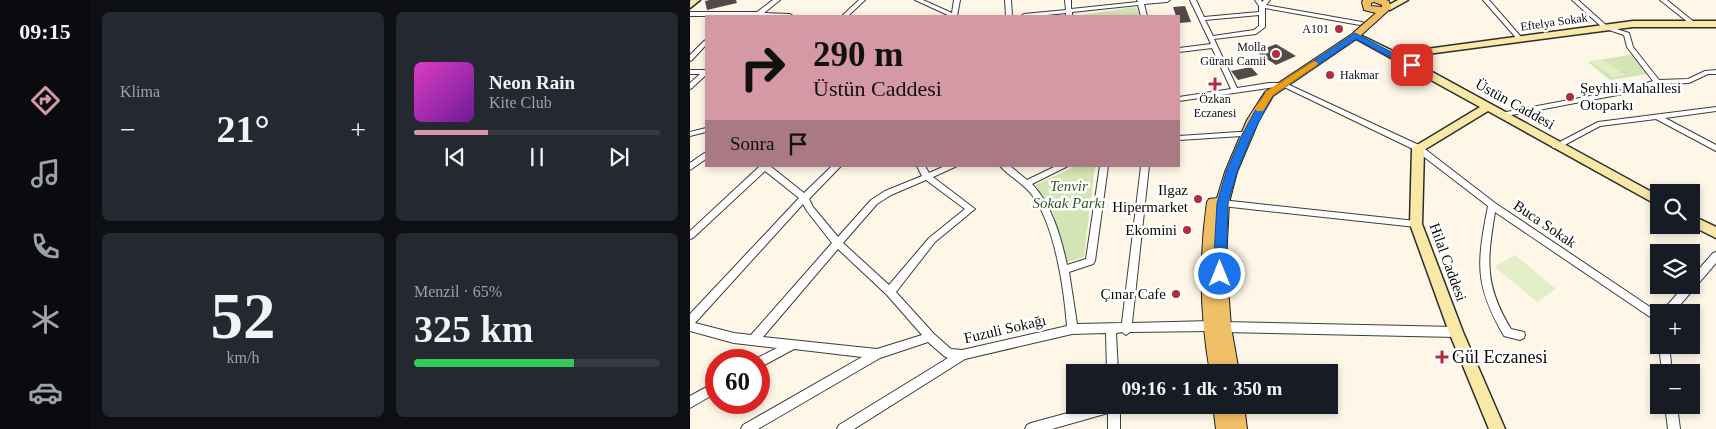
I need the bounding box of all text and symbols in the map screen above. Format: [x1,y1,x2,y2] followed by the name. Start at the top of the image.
[1520,10,1588,34] street label: Eftelya Sokak
[19,19,71,44] text: 09:15
[1302,22,1329,36] place label: A101
[1333,23,1345,35] marker: A101
[730,35,795,100] icon: right
[813,35,903,74] text: 290 m
[1200,40,1267,68] place label: Molla Gürani Camii
[1391,44,1433,86] pin
[1270,48,1282,60] marker: Molla Gürani Camii
[1398,51,1426,79] icon: arrive
[1340,68,1379,82] place label: Hakmar
[1324,69,1336,81] marker: Hakmar
[489,72,575,93] text: Neon Rain
[813,76,942,101] text: Üstün Caddesi
[1473,76,1557,132] street label: Üstün Caddesi
[1209,78,1221,90] marker: Özkan Eczanesi
[1580,80,1681,113] place label: Şeyhli Mahallesi Otoparkı
[28,83,63,118] icon: directions
[120,83,160,100] text: Klima
[1564,91,1576,103] marker: Şeyhli Mahallesi Otoparkı
[1194,92,1237,120] place label: Özkan Eczanesi
[489,94,552,111] text: Kite Club
[216,108,270,150] text: 21°
[120,114,136,145] text: −
[350,114,366,145] text: +
[784,130,812,158] icon: arrive
[730,133,774,154] text: Sonra
[441,143,469,171] icon: previous
[523,143,551,171] icon: pause
[605,143,633,171] icon: next
[28,156,63,191] icon: music
[1033,178,1105,211] park label: Tenvir Sokak Parkı
[1112,182,1189,215] place label: Ilgaz Hipermarket
[1650,184,1700,414] map controls
[1650,184,1700,234] button: search
[1192,193,1204,205] marker: Ilgaz Hipermarket
[1511,197,1580,251] street label: Buca Sokak
[1426,221,1470,303] street label: Hilal Caddesi
[1125,222,1177,238] place label: Ekomini
[1181,224,1193,236] marker: Ekomini
[28,229,63,264] icon: phone
[1650,244,1700,294] button: layers
[1193,247,1245,299] position arrow
[211,280,276,352] text: 52
[414,283,502,300] text: Menzil · 65%
[1101,286,1166,302] place label: Çınar Cafe
[1170,288,1182,300] marker: Çınar Cafe
[28,302,63,337] icon: climate
[1650,304,1700,354] button: +
[414,308,533,350] text: 325 km
[962,312,1048,346] street label: Fuzuli Sokağı
[1452,347,1547,367] place label: Gül Eczanesi
[227,349,259,366] text: km/h
[705,349,770,414] speed limit sign: 60
[1436,351,1448,363] marker: Gül Eczanesi
[1650,364,1700,414] button: −
[28,375,63,410] icon: car
[1122,378,1282,399] text: 09:16 · 1 dk · 350 m

